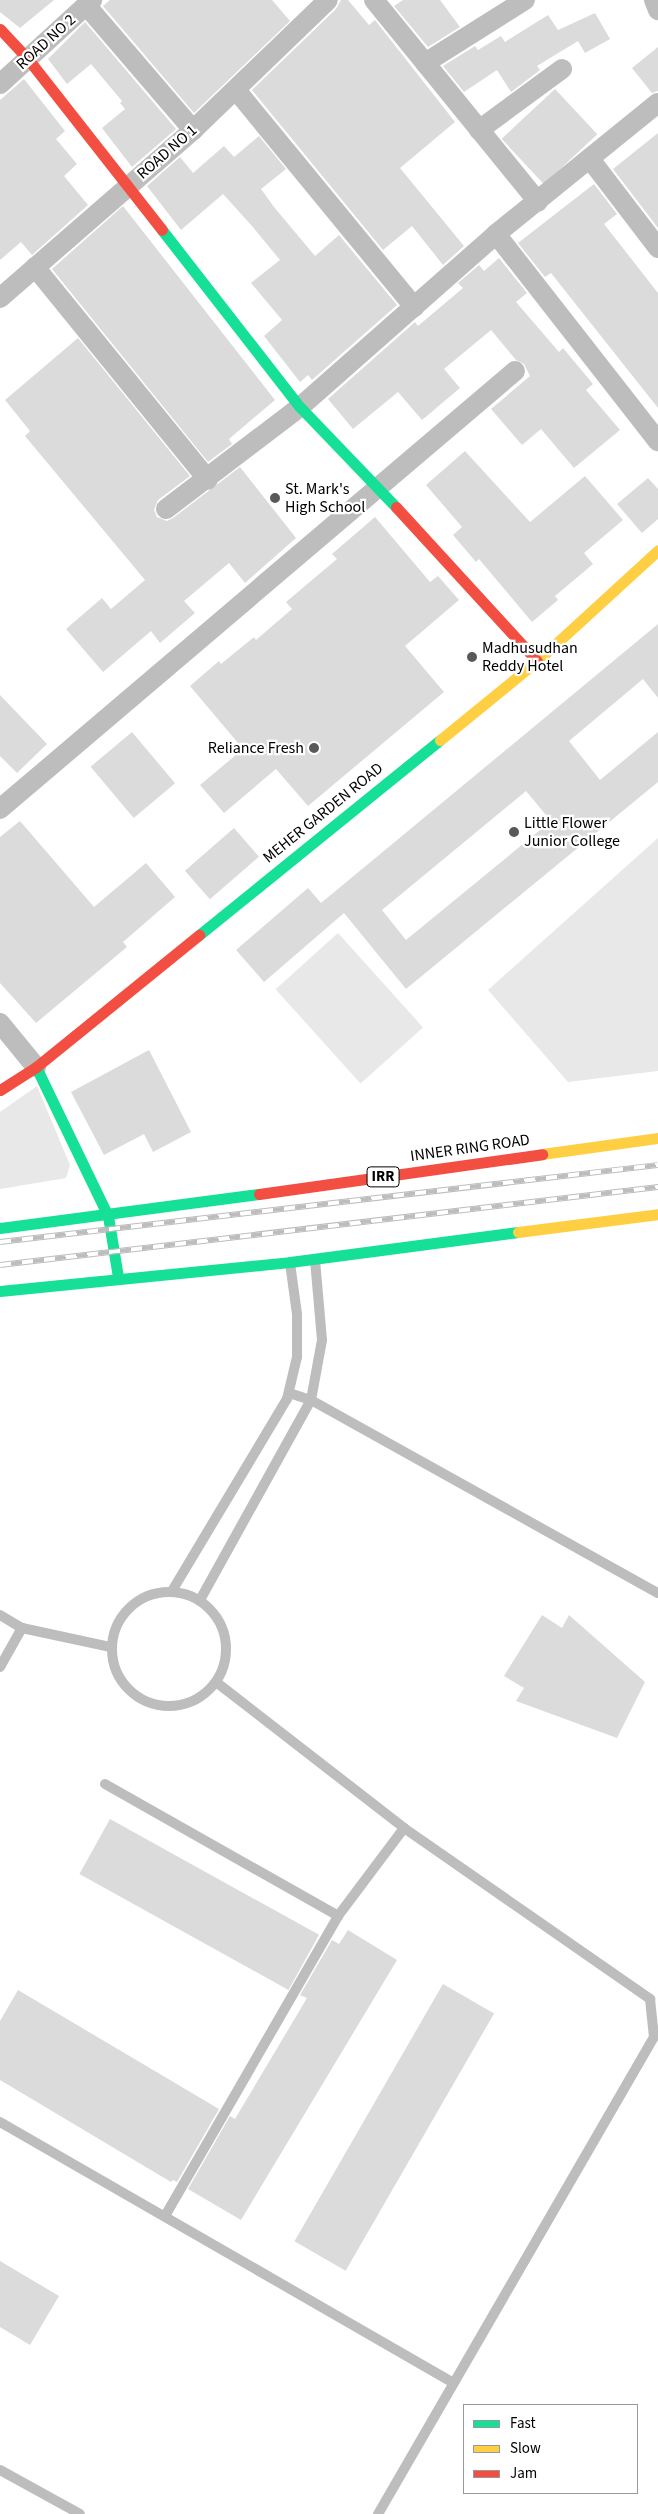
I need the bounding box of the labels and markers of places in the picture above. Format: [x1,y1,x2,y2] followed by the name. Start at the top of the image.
[285,479,365,517] place label: St. Mark's High School
[269,492,281,504] marker: St. Mark's High School
[482,638,578,676] place label: Madhusudhan Reddy Hotel
[466,651,478,663] marker: Madhusudhan Reddy Hotel
[208,738,304,758] place label: Reliance Fresh
[308,742,320,754] marker: Reliance Fresh
[524,813,620,851] place label: Little Flower Junior College
[508,826,520,838] marker: Little Flower Junior College

